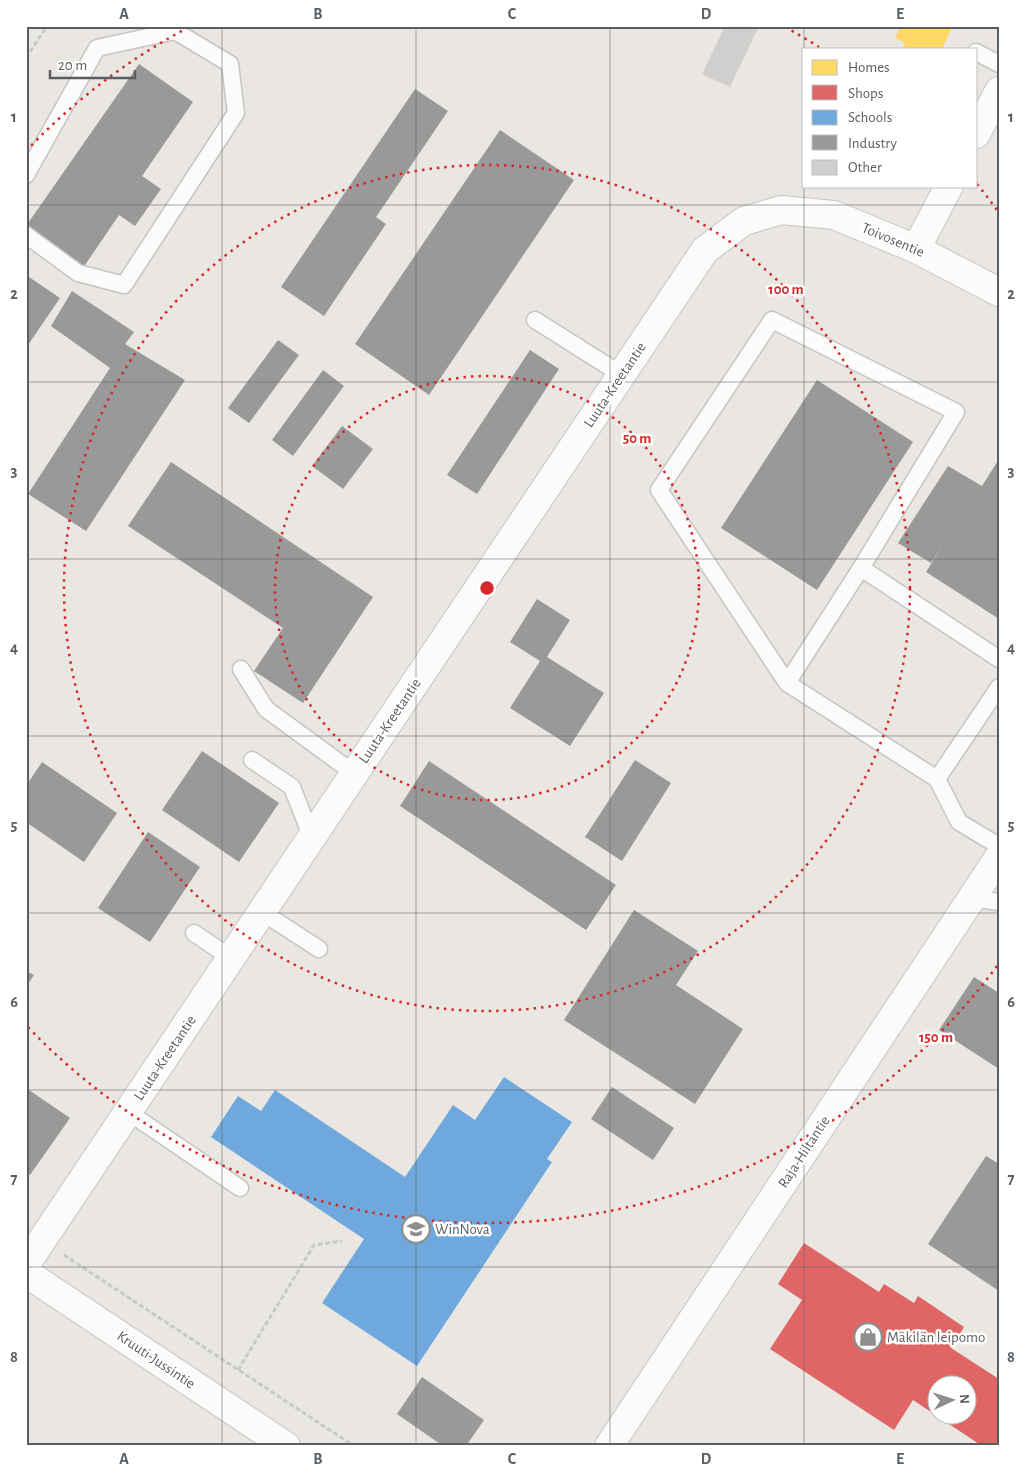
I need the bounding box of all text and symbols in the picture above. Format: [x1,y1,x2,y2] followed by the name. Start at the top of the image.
[119,6,129,22] text: A
[313,6,323,22] text: B
[508,6,517,22] text: C
[701,6,712,22] text: D
[896,6,904,22] text: E
[50,48,135,80] scale bar
[802,48,978,188] legend
[58,58,87,73] text: 20 m
[848,60,890,75] text: Homes
[848,86,883,101] text: Shops
[11,109,17,125] text: 1
[1008,109,1014,125] text: 1
[848,110,892,125] text: Schools
[848,136,897,151] text: Industry
[848,160,882,175] text: Other
[860,220,927,260] street label: Toivosentie
[768,282,804,297] text: 100 m
[10,286,18,302] text: 2
[1007,286,1015,302] text: 2
[581,340,649,430] street label: Luuta-Kreetantie
[623,431,651,446] text: 50 m
[11,463,18,479] text: 3
[1008,463,1015,479] text: 3
[478,579,496,597] centre of rings
[10,640,18,656] text: 4
[1007,640,1015,656] text: 4
[356,676,424,766] street label: Luuta-Kreetantie
[11,817,18,833] text: 5
[1008,817,1015,833] text: 5
[10,994,18,1010] text: 6
[1007,994,1015,1010] text: 6
[131,1013,199,1103] street label: Luuta-Kreetantie
[919,1030,953,1045] text: 150 m
[775,1113,833,1191] street label: Raja-Hiltantie
[11,1171,18,1187] text: 7
[1008,1171,1015,1187] text: 7
[401,1214,431,1244] school or university icon: WinNova
[435,1222,490,1237] place label: WinNova
[853,1322,883,1352] shop icon: Mäkilän leipomo
[114,1328,198,1392] street label: Kruuti-Jussintie
[887,1330,985,1345] place label: Mäkilän leipomo
[10,1349,18,1365] text: 8
[1007,1349,1015,1365] text: 8
[928,1374,978,1424] north arrow
[957,1394,971,1405] text: N
[119,1451,129,1467] text: A
[313,1451,323,1467] text: B
[508,1451,517,1467] text: C
[701,1451,712,1467] text: D
[896,1451,904,1467] text: E

